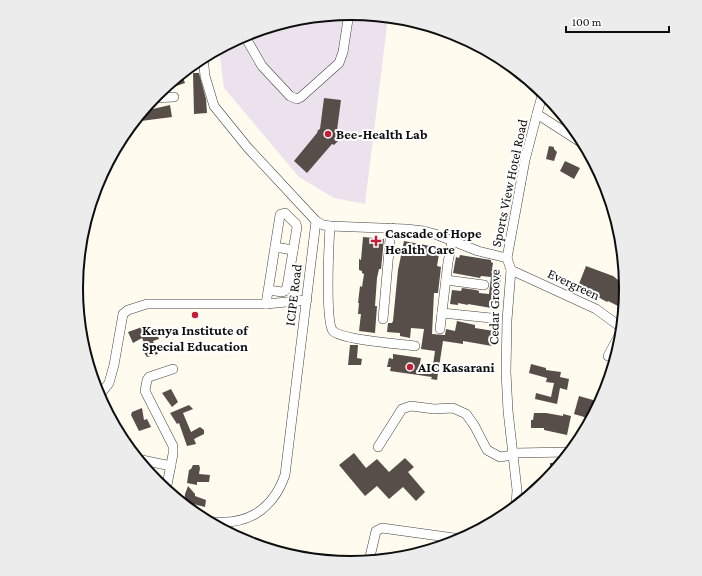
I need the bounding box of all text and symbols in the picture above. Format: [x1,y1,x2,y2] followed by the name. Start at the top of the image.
[566,8,669,34] scale bar
[572,15,602,29] text: 100 m
[488,117,531,248] street label: Sports View Hotel Road
[336,126,428,142] place label: Bee-Health Lab
[323,129,333,139] marker: Bee-Health Lab
[385,225,482,257] place label: Cascade of Hope Health Care
[370,235,382,247] marker: Cascade of Hope Health Care
[281,262,305,327] street label: ICIPE Road
[545,265,603,303] street label: Evergreen
[485,269,503,345] street label: Cedar Groove
[190,310,200,320] marker: Kenya Institute of Special Education
[142,322,249,354] place label: Kenya Institute of Special Education
[417,359,495,375] place label: AIC Kasarani
[405,362,415,372] marker: AIC Kasarani

